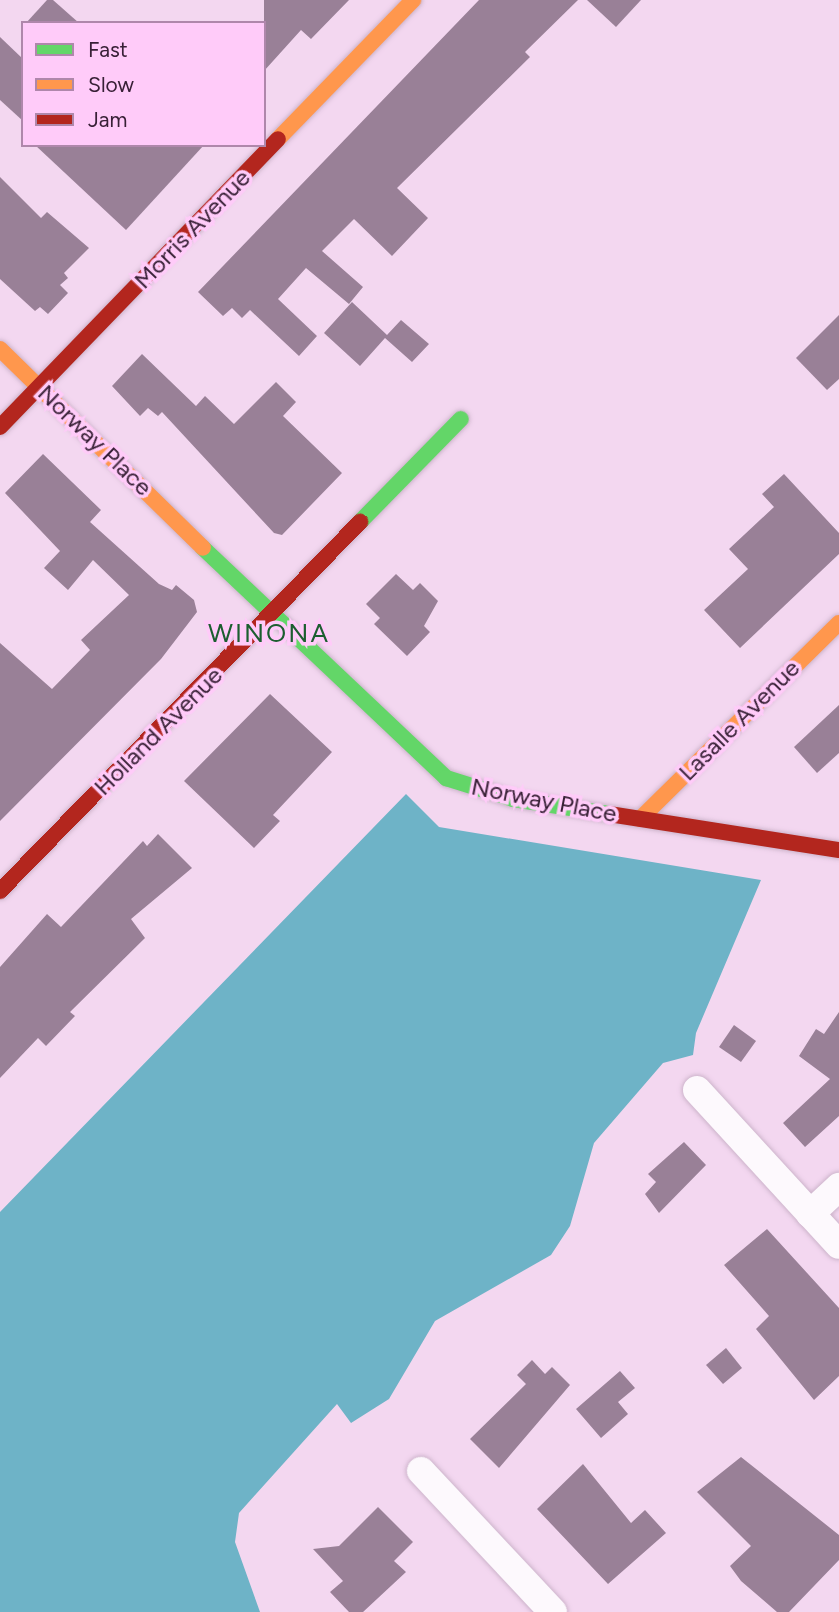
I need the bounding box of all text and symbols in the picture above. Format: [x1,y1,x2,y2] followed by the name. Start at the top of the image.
[21,21,266,147] legend
[88,37,128,62] text: Fast
[88,72,134,97] text: Slow
[88,107,127,132] text: Jam
[128,164,256,294] street label: Morris Avenue
[32,378,158,502] street label: Norway Place
[209,618,329,650] district label: WINONA
[673,654,805,786] street label: Lasalle Avenue
[88,661,228,801] street label: Holland Avenue
[469,772,619,828] street label: Norway Place

